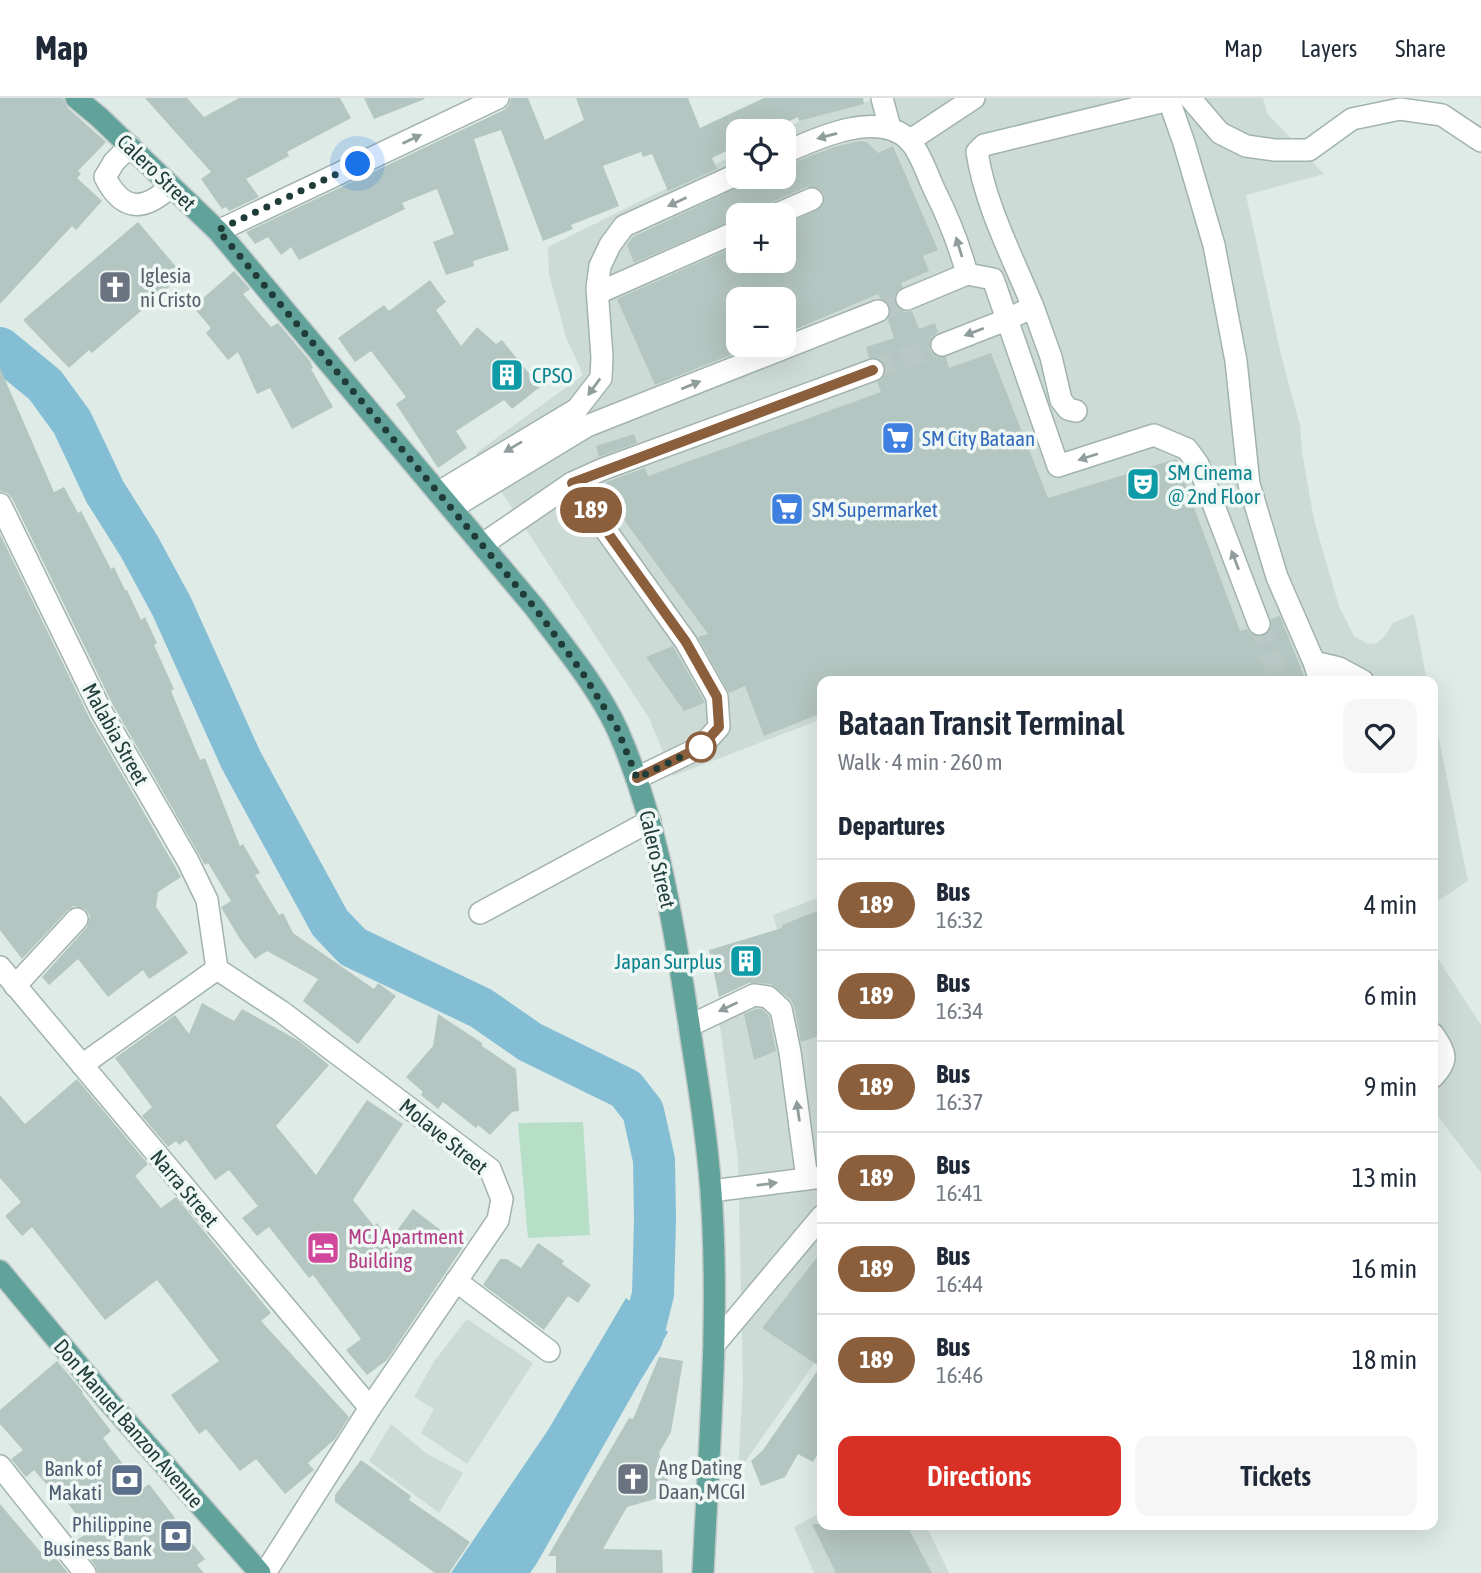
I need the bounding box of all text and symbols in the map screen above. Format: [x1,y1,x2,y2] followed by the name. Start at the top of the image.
[35,29,88,67] text: Map
[1224,35,1263,62] text: Map
[1301,35,1357,62] text: Layers
[1395,35,1446,62] text: Share
[726,119,796,357] map controls
[726,119,796,189] button: locate
[113,129,201,215] street label: Calero Street
[816,131,838,142] one-way arrow
[402,133,422,144] one-way arrow
[340,146,375,181] your location
[666,197,687,208] one-way arrow
[726,203,796,273] button: +
[954,236,964,257] one-way arrow
[140,263,202,311] place label: Iglesia ni Cristo
[96,268,134,306] church icon: Iglesia ni Cristo
[726,287,796,357] button: −
[964,327,985,338] one-way arrow
[488,356,526,394] building icon: CPSO
[532,363,573,387] place label: CPSO
[587,378,601,396] one-way arrow
[680,380,701,391] one-way arrow
[879,419,917,457] supermarket icon: SM City Bataan
[922,426,1035,450] place label: SM City Bataan
[504,441,523,453] one-way arrow
[1077,452,1098,463] one-way arrow
[1168,460,1261,508] place label: SM Cinema @ 2nd Floor
[1124,465,1162,503] theatre icon: SM Cinema @ 2nd Floor
[551,487,631,533] line badge: 189
[768,490,806,528] supermarket icon: SM Supermarket
[574,496,608,523] text: 189
[812,497,938,521] place label: SM Supermarket
[1229,550,1240,571] one-way arrow
[78,679,154,789] street label: Malabia Street
[1343,699,1417,773] button: heart
[838,704,1125,742] text: Bataan Transit Terminal
[686,732,716,762] unlabelled marker
[838,749,1002,775] text: Walk · 4 min · 260 m
[635,808,681,910] street label: Calero Street
[838,811,945,841] text: Departures
[936,877,970,907] text: Bus
[1364,890,1417,920] text: 4 min
[860,891,893,918] text: 189
[936,907,983,933] text: 16:32
[727,942,765,980] building icon: Japan Surplus
[615,949,722,973] place label: Japan Surplus
[936,968,970,998] text: Bus
[1364,981,1417,1011] text: 6 min
[860,982,893,1009] text: 189
[936,998,983,1024] text: 16:34
[718,1002,738,1013] one-way arrow
[936,1059,970,1089] text: Bus
[1364,1072,1417,1102] text: 9 min
[860,1073,893,1100] text: 189
[936,1089,983,1115] text: 16:37
[395,1093,493,1179] street label: Molave Street
[793,1100,804,1122] one-way arrow
[146,1145,224,1231] street label: Narra Street
[936,1150,970,1180] text: Bus
[1352,1163,1417,1193] text: 13 min
[860,1164,893,1191] text: 189
[756,1178,778,1189] one-way arrow
[936,1180,983,1206] text: 16:41
[348,1224,464,1272] place label: MCJ Apartment Building
[304,1229,342,1267] hotel icon: MCJ Apartment Building
[936,1241,970,1271] text: Bus
[1352,1254,1417,1284] text: 16 min
[860,1255,893,1282] text: 189
[936,1271,983,1297] text: 16:44
[936,1332,970,1362] text: Bus
[49,1334,209,1512] street label: Don Manuel Banzon Avenue
[1352,1345,1417,1375] text: 18 min
[860,1346,893,1373] text: 189
[936,1362,983,1388] text: 16:46
[838,1436,1121,1516] button: Directions
[1135,1436,1417,1516] button: Tickets
[658,1455,746,1503] place label: Ang Dating Daan, MCGI
[44,1456,102,1504] place label: Bank of Makati
[614,1460,652,1498] church icon: Ang Dating Daan, MCGI
[108,1461,146,1499] bank icon: Bank of Makati
[43,1512,152,1560] place label: Philippine Business Bank
[157,1517,195,1555] bank icon: Philippine Business Bank

